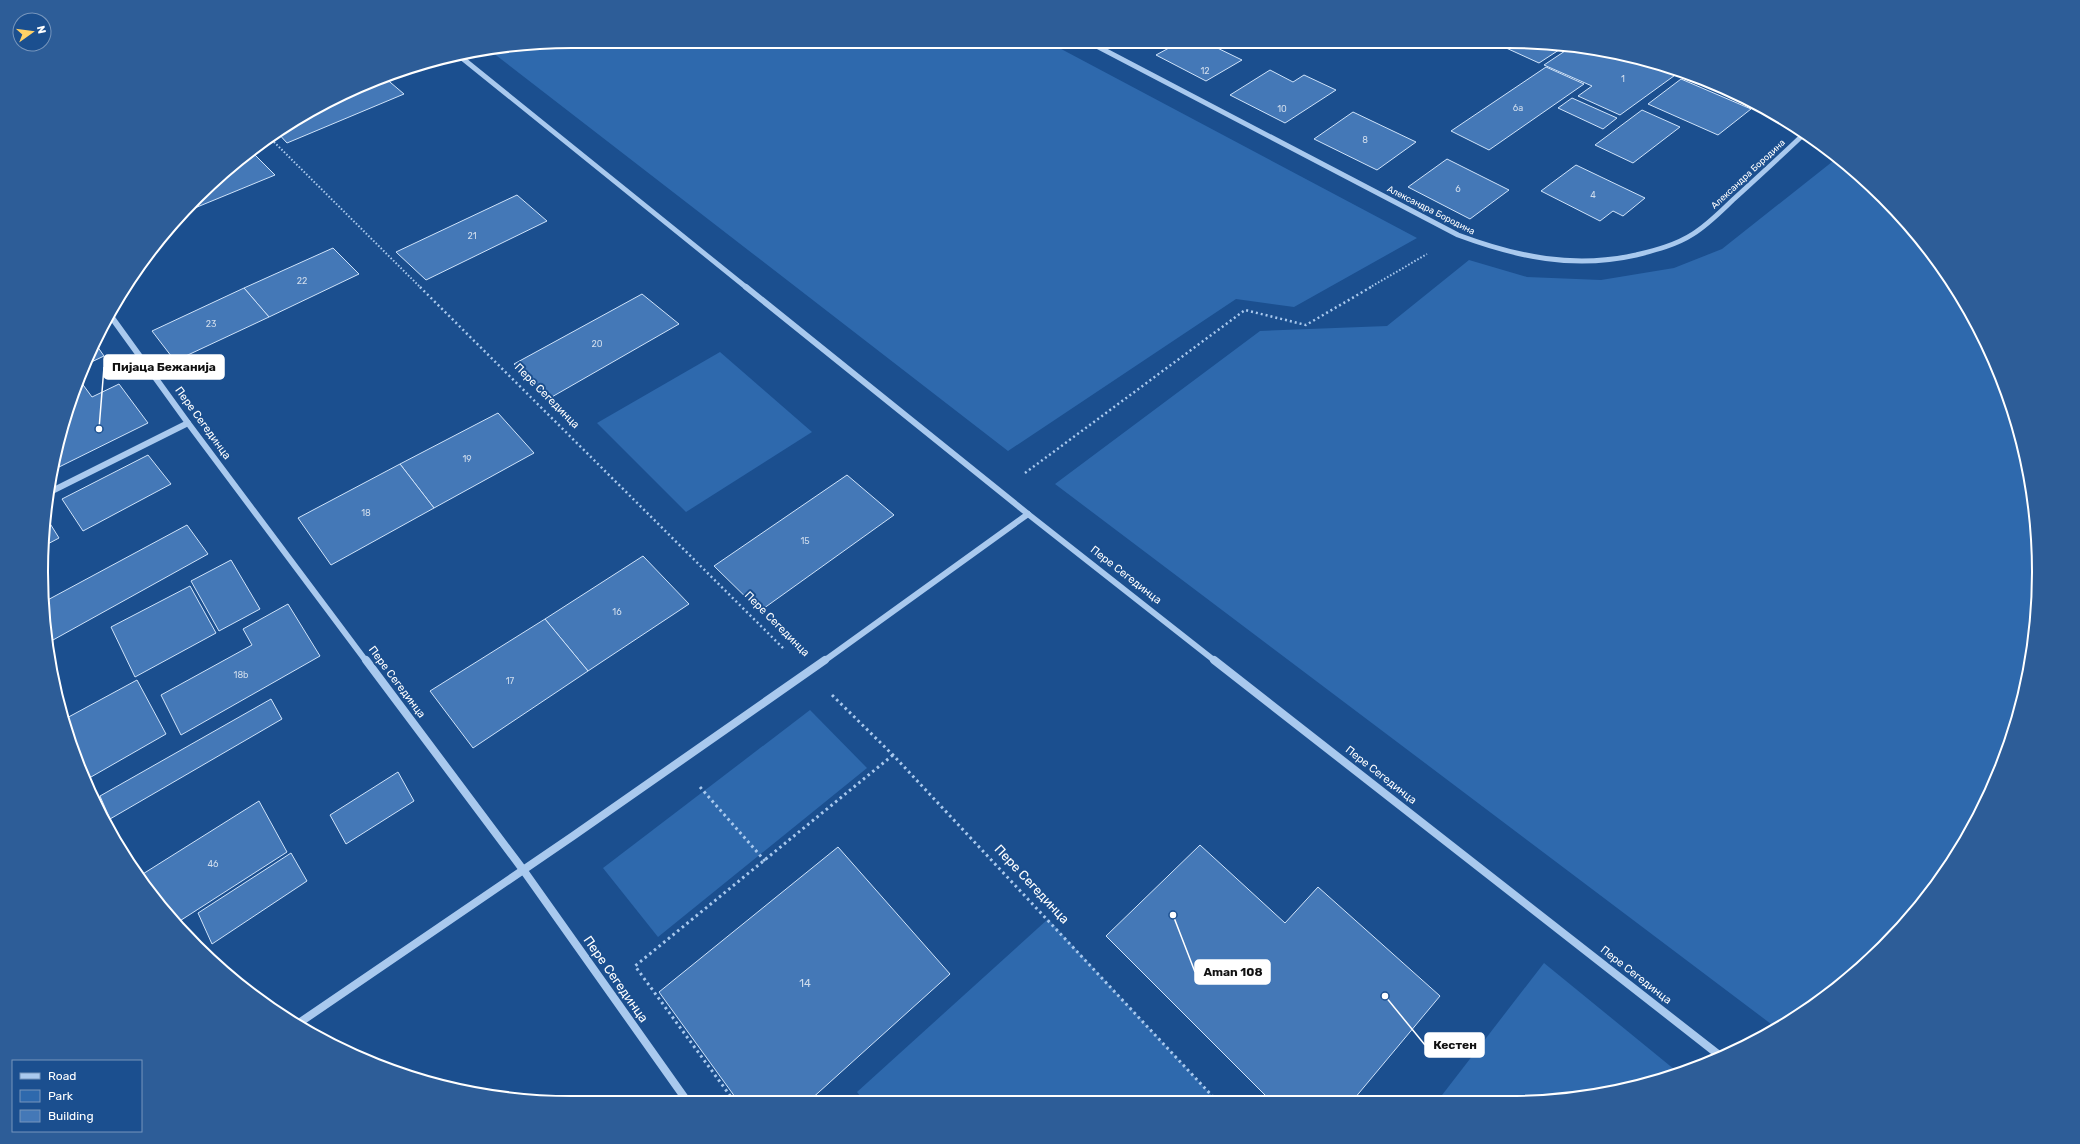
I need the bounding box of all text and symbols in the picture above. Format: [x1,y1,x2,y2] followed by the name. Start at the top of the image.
[12,12,52,52] north arrow
[34,24,49,35] text: N
[1200,66,1210,76] house number: 12
[1621,74,1625,84] house number: 1
[1513,103,1523,113] house number: 6a
[1277,104,1287,114] house number: 10
[1362,135,1368,145] house number: 8
[1709,137,1787,211] street label: Александра Бородина
[1385,184,1477,236] street label: Александра Бородина
[1455,184,1461,194] house number: 6
[1590,190,1596,200] house number: 4
[467,231,477,241] house number: 21
[297,276,307,286] house number: 22
[206,319,216,329] house number: 23
[592,339,603,349] house number: 20
[104,355,224,379] callout: Пијаца Бежанија
[112,360,216,374] text: Пијаца Бежанија
[512,361,582,431] street label: Пере Сегединца
[172,384,234,462] street label: Пере Сегединца
[462,454,472,464] house number: 19
[361,508,371,518] house number: 18
[800,536,810,546] house number: 15
[1088,543,1164,607] street label: Пере Сегединца
[742,589,812,659] street label: Пере Сегединца
[612,607,622,617] house number: 16
[366,644,428,720] street label: Пере Сегединца
[234,670,248,680] house number: 18b
[506,676,515,686] house number: 17
[1343,743,1419,807] street label: Пере Сегединца
[992,841,1072,927] street label: Пере Сегединца
[207,859,219,869] house number: 46
[581,933,651,1025] street label: Пере Сегединца
[1598,943,1674,1007] street label: Пере Сегединца
[1195,960,1270,984] callout: Aman 108
[1203,965,1263,979] text: Aman 108
[799,977,811,990] house number: 14
[1425,1033,1484,1057] callout: Кестен
[1433,1038,1477,1052] text: Кестен
[12,1060,142,1132] legend
[48,1069,76,1083] text: Road
[48,1089,74,1103] text: Park
[48,1109,94,1123] text: Building

